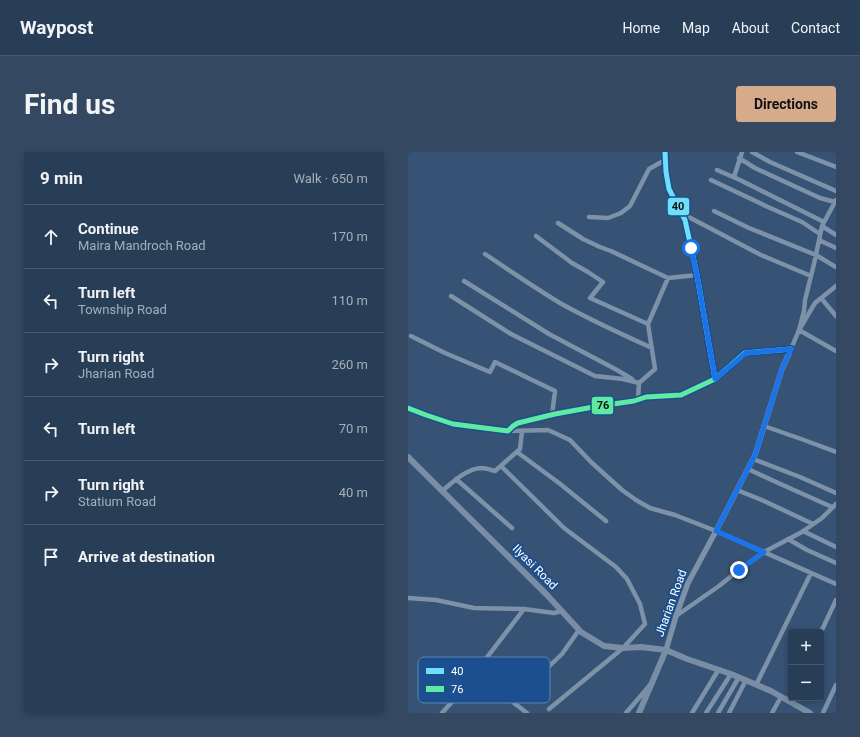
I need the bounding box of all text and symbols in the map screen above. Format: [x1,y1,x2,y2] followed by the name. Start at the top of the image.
[20,16,94,39] text: Waypost
[622,20,660,36] text: Home
[682,20,710,36] text: Map
[732,20,769,36] text: About
[791,20,840,36] text: Contact
[736,86,836,122] button: Directions
[24,88,115,121] text: Find us
[40,168,83,188] text: 9 min
[293,171,368,186] text: Walk · 650 m
[667,197,690,216] line badge: 40
[672,200,684,213] text: 40
[78,220,139,238] text: Continue
[40,226,62,248] icon: ahead
[331,229,368,244] text: 170 m
[78,238,206,253] text: Maira Mandroch Road
[682,239,700,257] route start
[78,284,135,302] text: Turn left
[40,290,62,312] icon: left
[331,293,368,308] text: 110 m
[78,302,167,317] text: Township Road
[78,348,144,366] text: Turn right
[40,354,62,376] icon: right
[331,357,368,372] text: 260 m
[78,366,154,381] text: Jharian Road
[591,396,614,415] line badge: 76
[597,399,609,412] text: 76
[40,418,62,440] icon: left
[78,420,135,438] text: Turn left
[339,421,368,436] text: 70 m
[78,476,144,494] text: Turn right
[40,482,62,504] icon: right
[339,485,368,500] text: 40 m
[78,494,156,509] text: Statium Road
[510,542,560,592] street label: Ilyasi Road
[40,546,62,568] icon: arrive
[78,548,215,566] text: Arrive at destination
[730,561,748,579] route end
[652,568,690,638] street label: Jharian Road
[788,629,824,701] map controls
[788,629,824,665] button: +
[418,657,550,703] legend
[451,665,463,678] text: 40
[788,665,824,701] button: −
[451,683,463,696] text: 76

